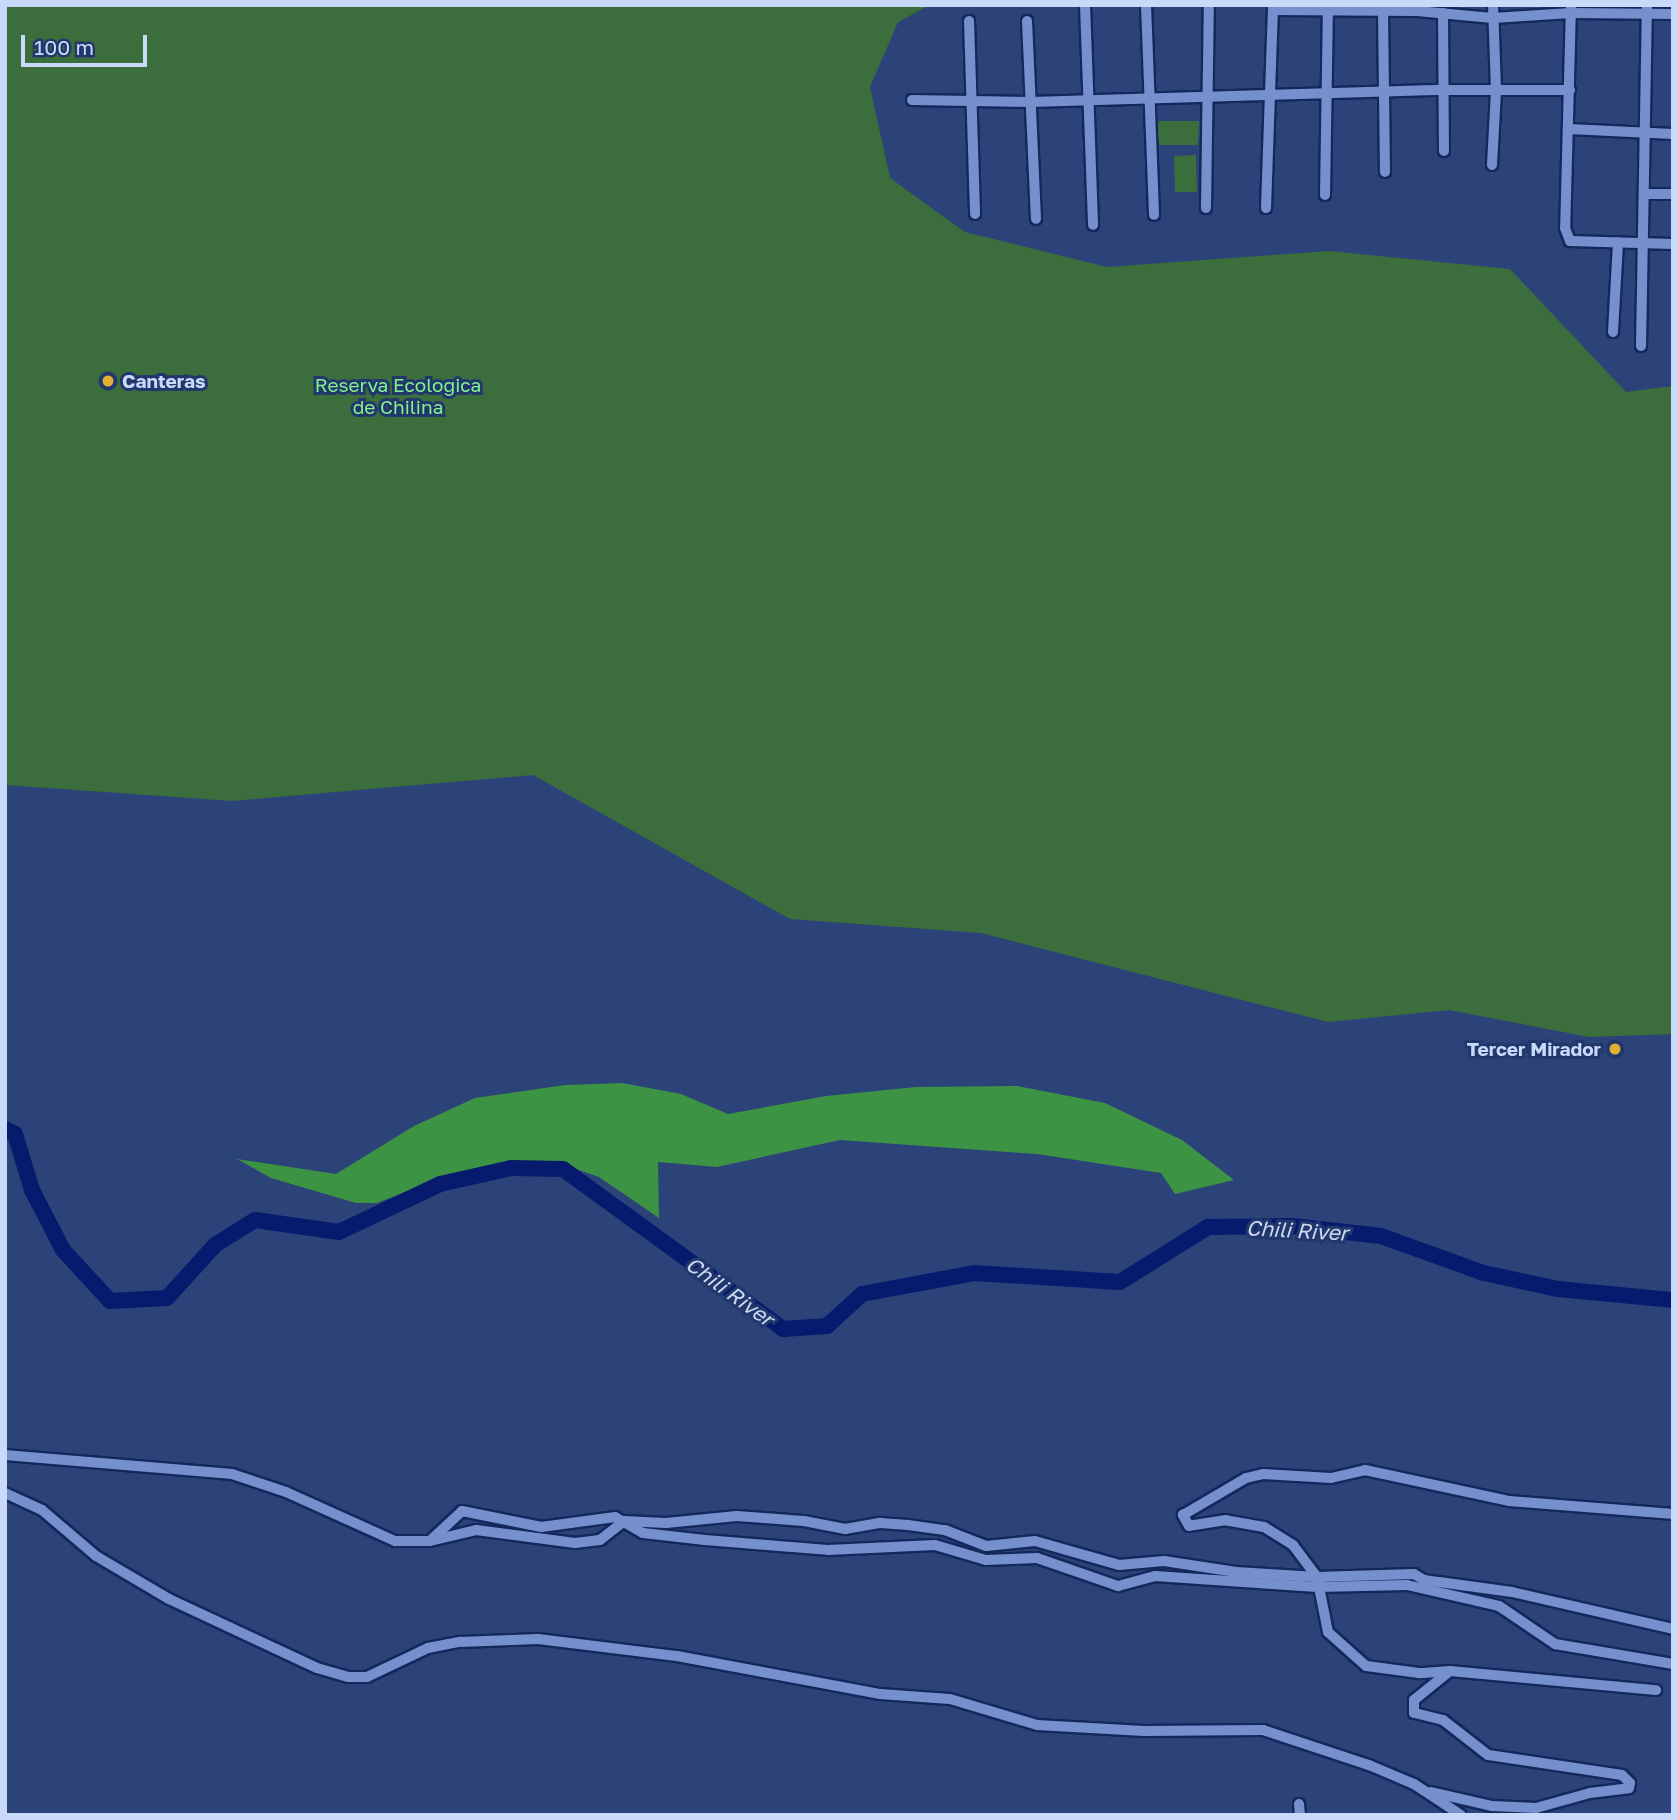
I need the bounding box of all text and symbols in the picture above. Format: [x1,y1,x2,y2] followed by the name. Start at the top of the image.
[24,21,150,65] scale bar
[34,34,94,60] text: 100 m
[122,370,206,392] place label: Canteras
[100,373,116,389] marker: Canteras
[315,374,481,418] park label: Reserva Ecologica de Chilina
[1467,1038,1601,1060] place label: Tercer Mirador
[1607,1041,1623,1057] marker: Tercer Mirador
[1245,1215,1349,1245] water label: Chili River
[681,1251,779,1331] water label: Chili River

